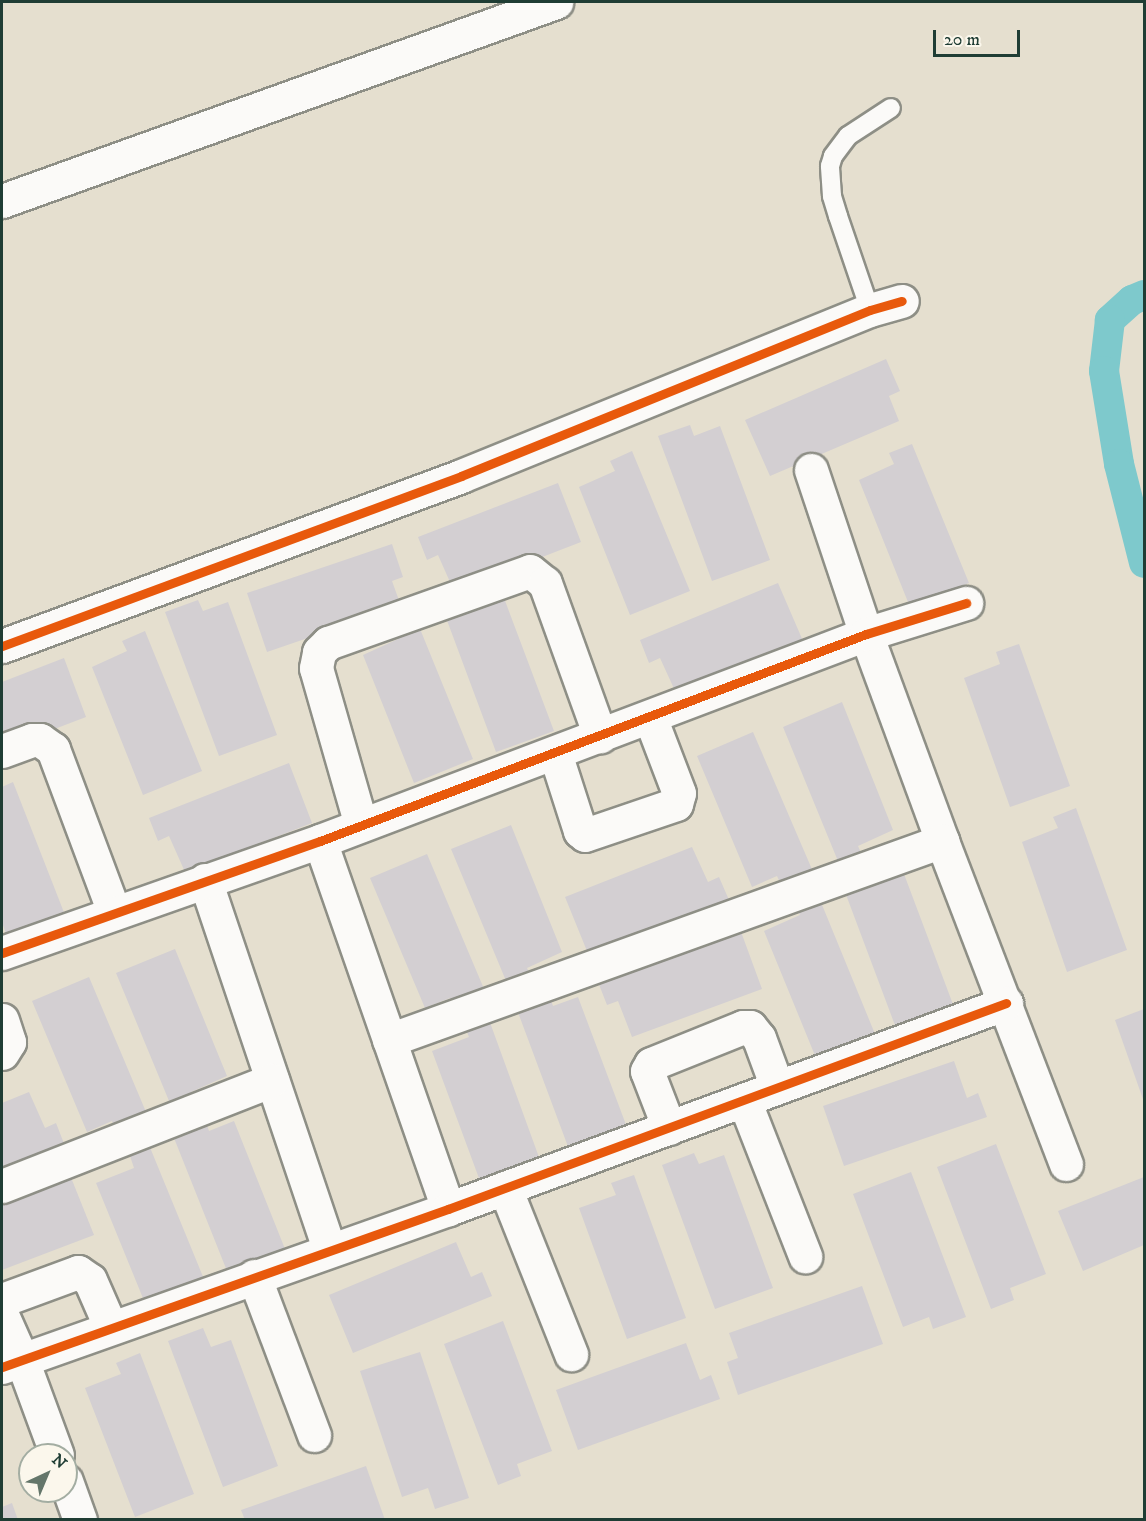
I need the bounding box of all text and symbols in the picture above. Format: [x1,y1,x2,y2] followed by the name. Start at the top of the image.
[936,18,1023,56] scale bar
[944,29,980,51] text: 20 m
[18,1443,78,1503] north arrow
[47,1450,71,1473] text: N

